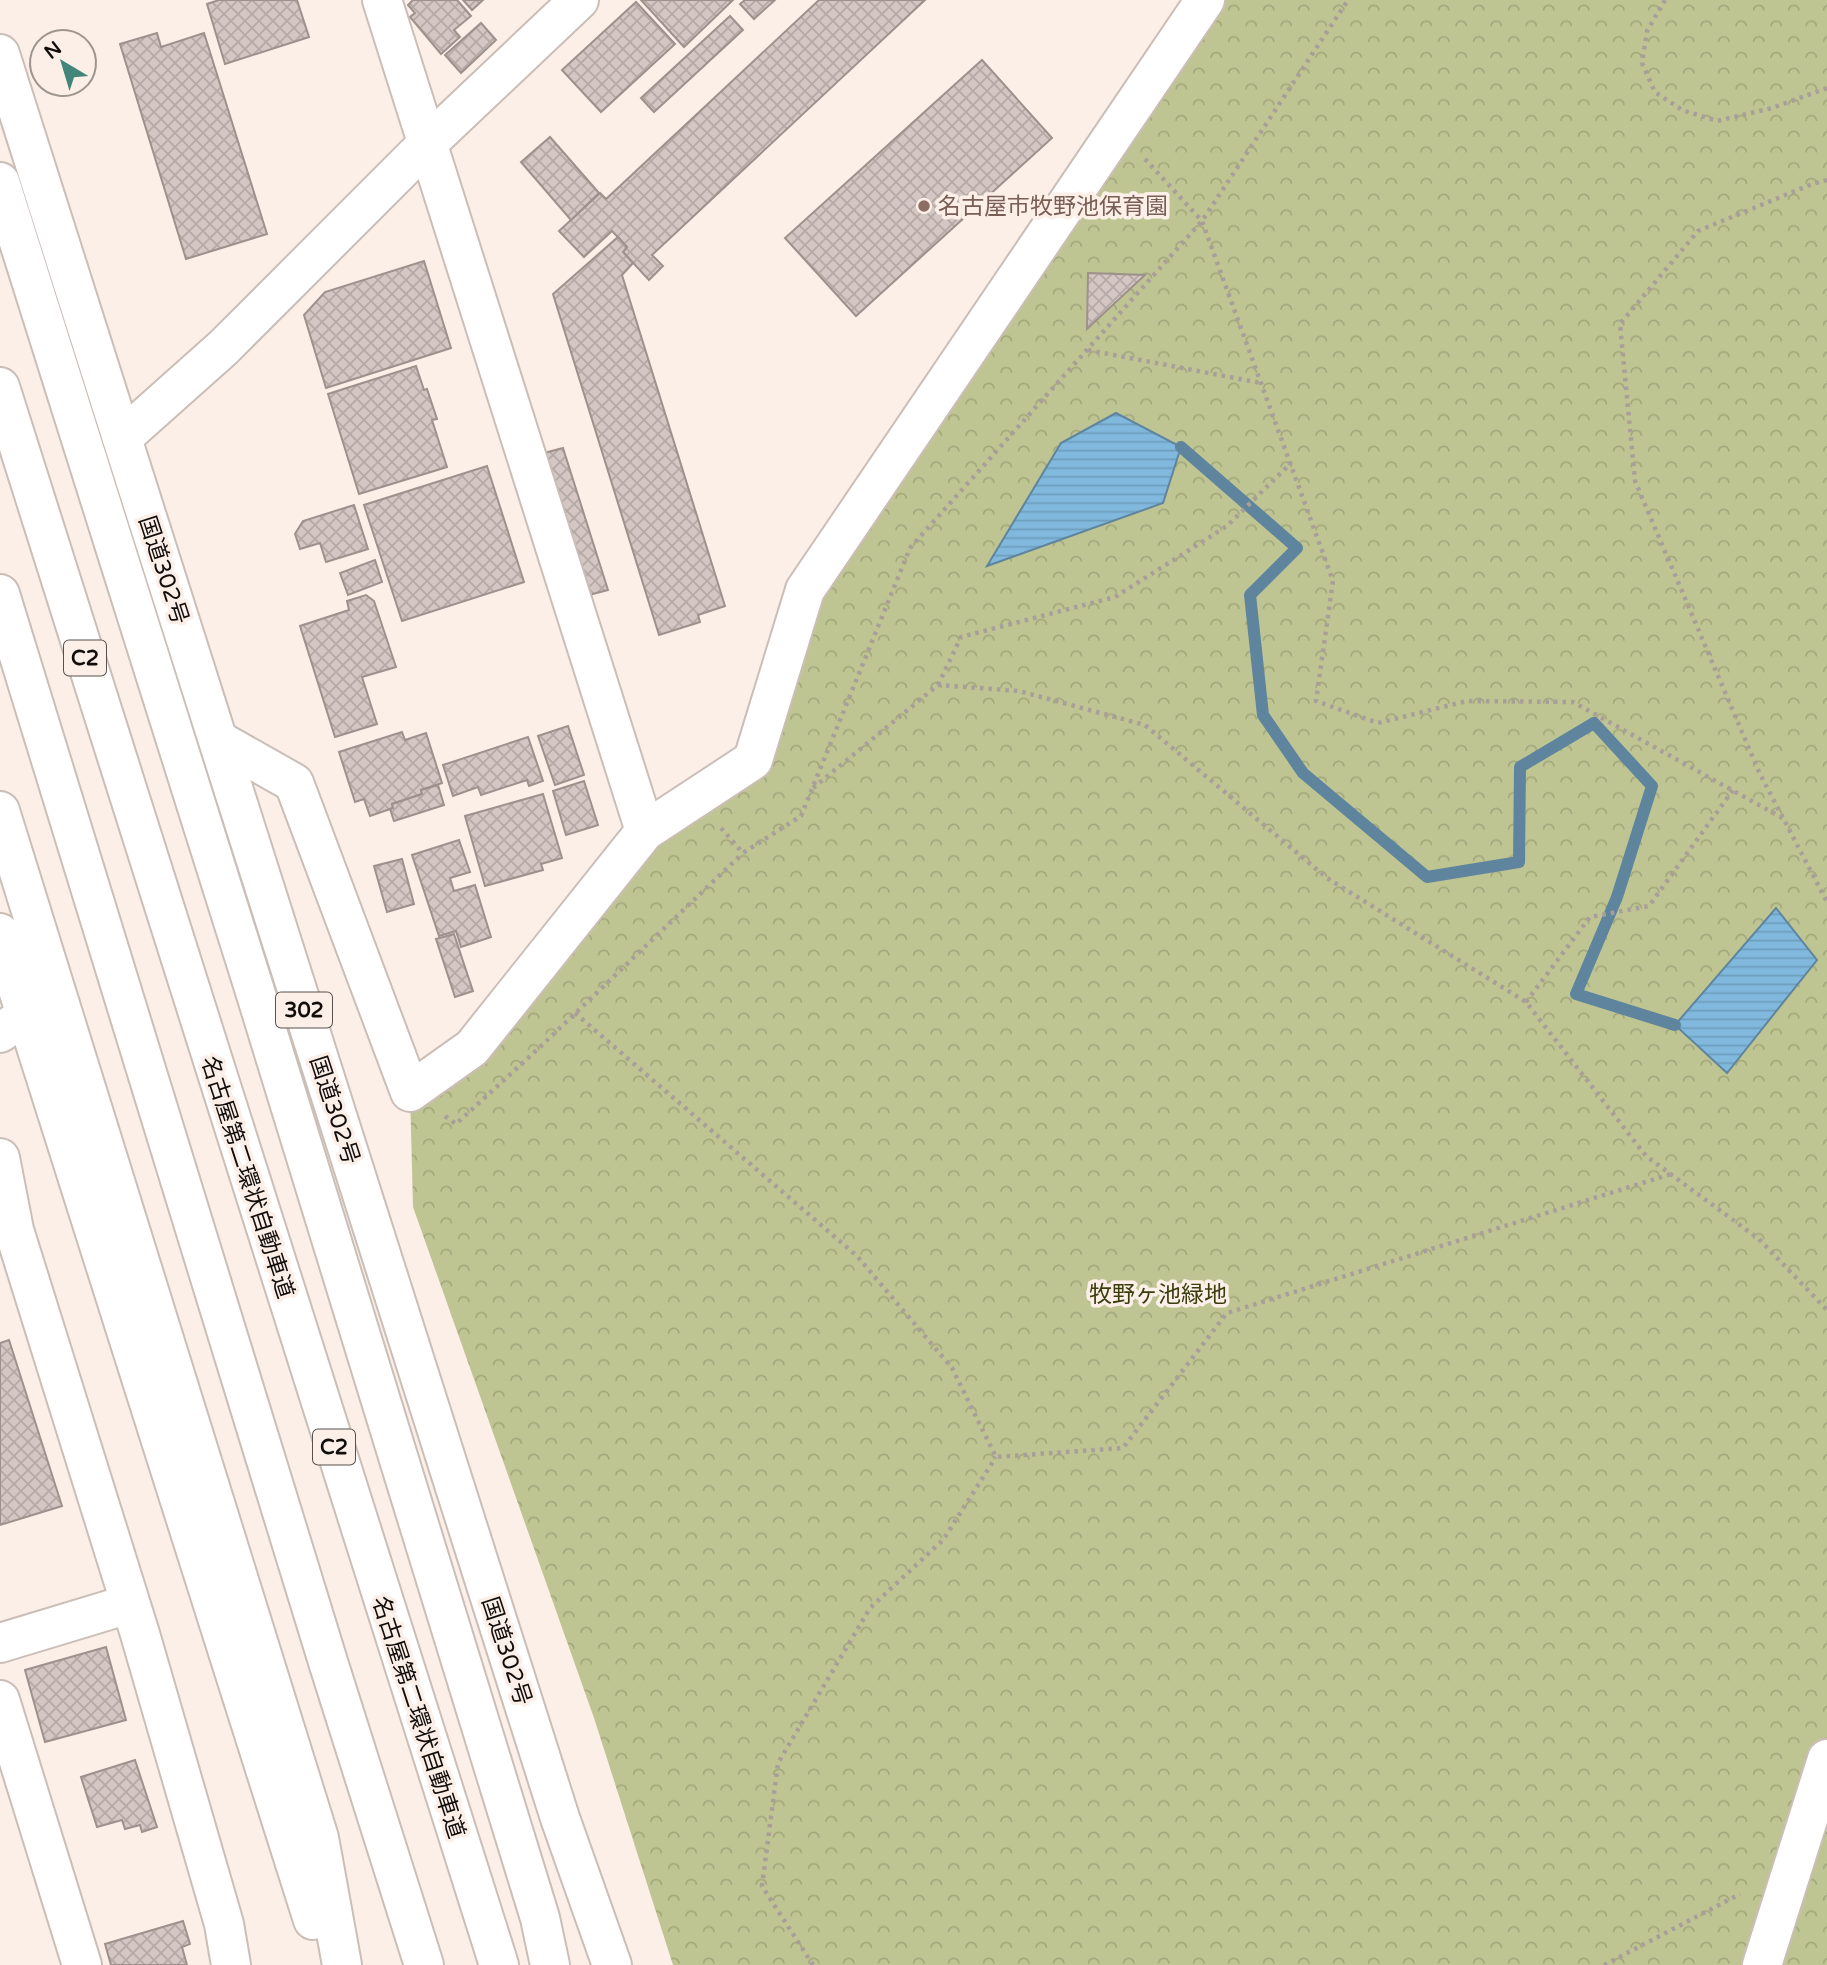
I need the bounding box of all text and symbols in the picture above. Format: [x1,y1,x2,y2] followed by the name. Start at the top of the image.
[28,28,98,98] north arrow
[40,37,66,64] text: N
[938,193,1168,221] place label: 名古屋市牧野池保育園
[916,198,932,214] marker: 名古屋市牧野池保育園
[132,513,194,628] street label: 国道302号
[64,640,106,676] road number: C2
[276,992,332,1028] road number: 302
[195,1053,299,1302] street label: 名古屋第二環状自動車道
[303,1053,365,1168] street label: 国道302号
[1089,1281,1227,1309] park label: 牧野ヶ池緑地
[313,1430,355,1464] road number: C2
[366,1593,470,1842] street label: 名古屋第二環状自動車道
[475,1594,537,1709] street label: 国道302号

